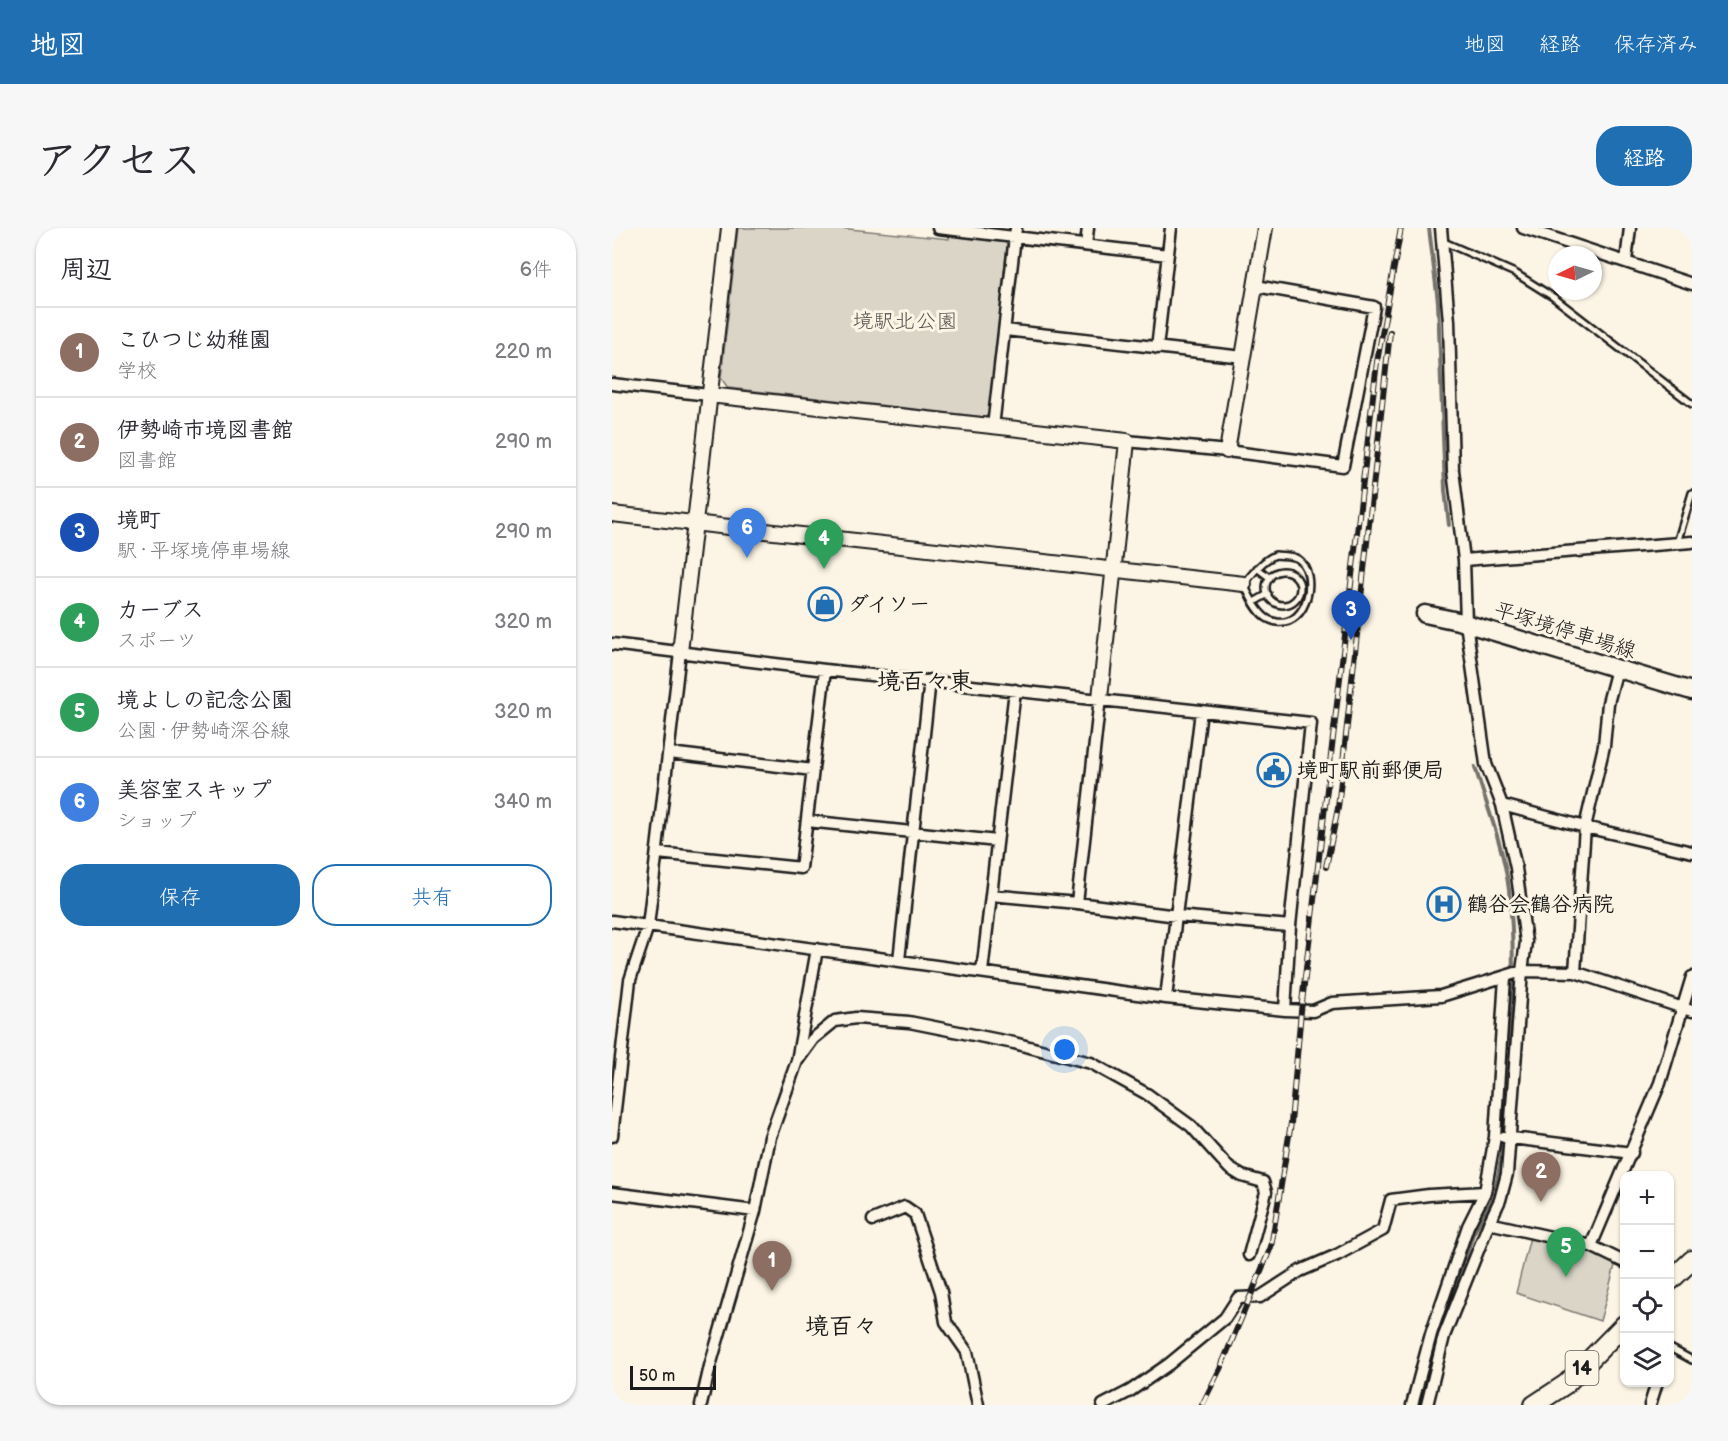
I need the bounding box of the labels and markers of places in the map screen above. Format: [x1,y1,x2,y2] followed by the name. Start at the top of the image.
[728,508,766,558] pin: 6
[804,520,844,569] pin: 4
[807,586,843,622] shop icon: ダイソー
[1332,590,1370,640] pin: 3
[848,592,930,617] place label: ダイソー
[1256,752,1292,788] public building icon: 境町駅前郵便局
[1297,758,1444,783] place label: 境町駅前郵便局
[1426,886,1462,922] hospital icon: 鶴谷会鶴谷病院
[1467,892,1614,917] place label: 鶴谷会鶴谷病院
[1522,1152,1560,1202] pin: 2
[1546,1228,1586,1277] pin: 5
[752,1242,792,1291] pin: 1

